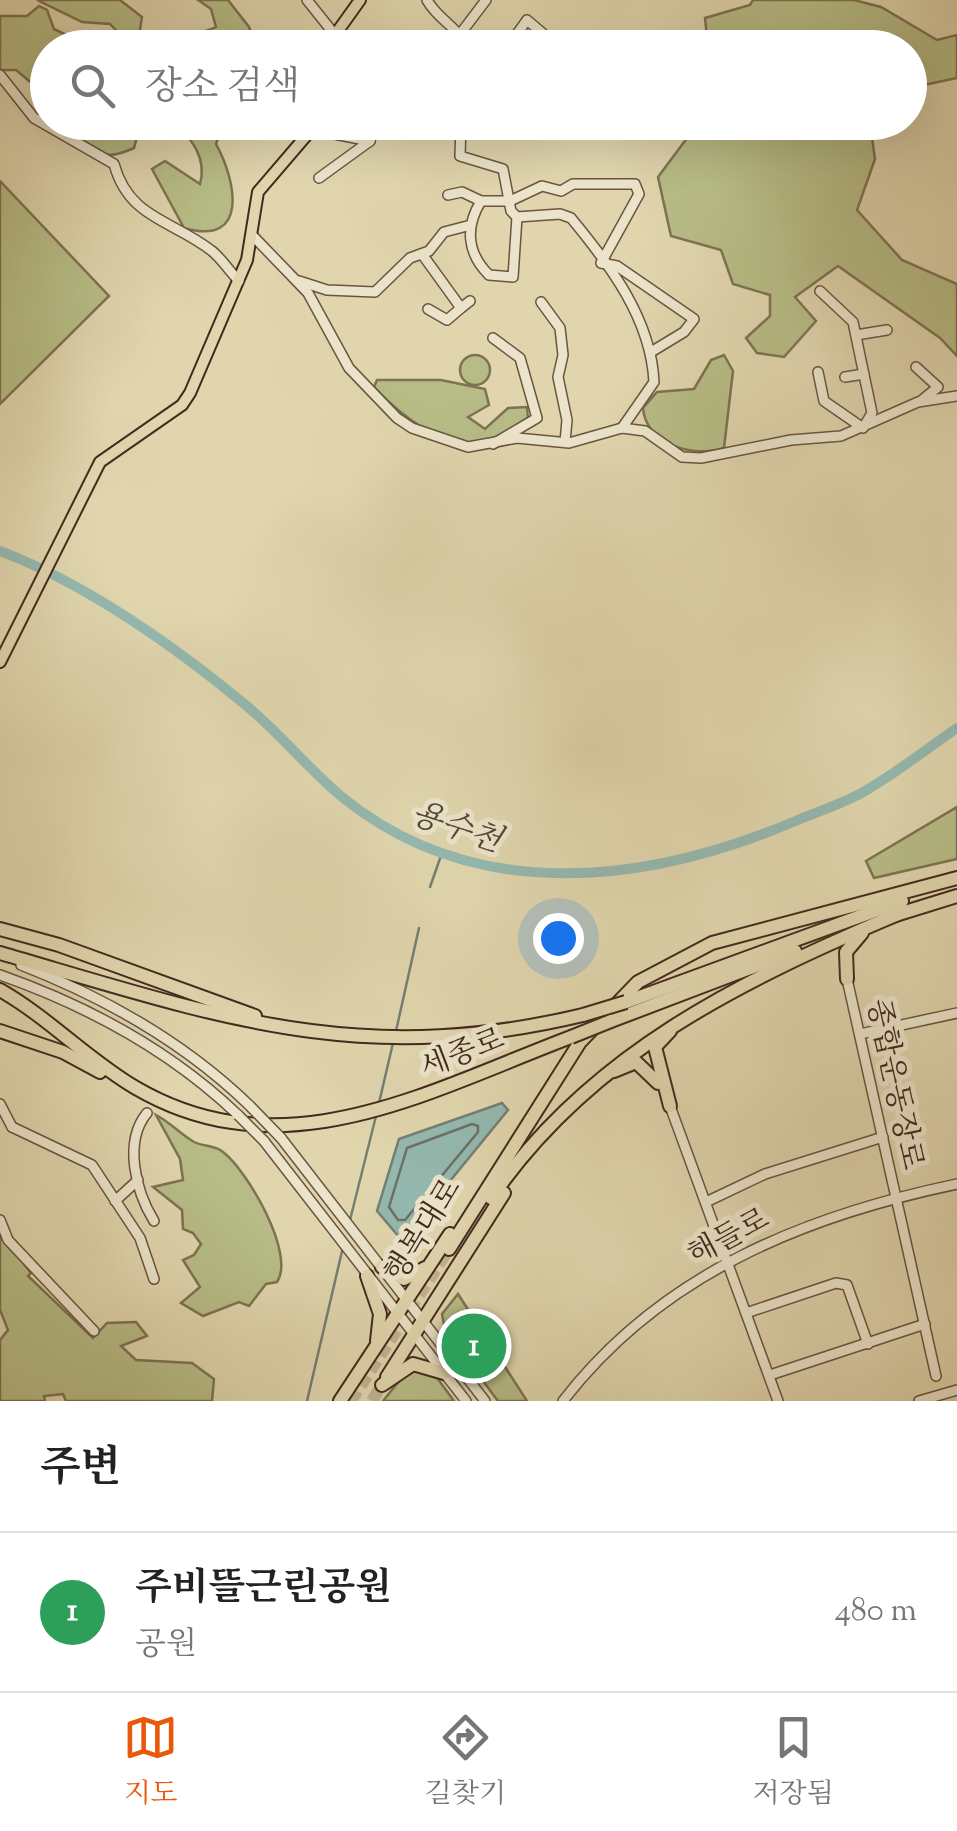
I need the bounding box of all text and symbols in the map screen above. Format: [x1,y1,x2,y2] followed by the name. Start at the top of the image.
[30,30,927,140] search box
[65,58,120,113] icon: search
[145,62,300,116] text: 장소 검색
[405,792,509,866] water label: 용수천
[533,913,584,964] your location
[854,995,933,1174] street label: 종합운동장로
[415,1019,511,1090] street label: 세종로
[375,1171,473,1292] street label: 행복대로
[681,1199,778,1278] street label: 해들로
[442,1308,506,1384] pin: 1
[40,1440,121,1500] text: 주변
[135,1563,392,1617] text: 주비뜰근린공원
[67,1589,78,1635] text: 1
[835,1589,917,1635] text: 480 m
[135,1623,197,1669] text: 공원
[123,1710,178,1815] tab: 지도
[425,1710,506,1815] tab: 길찾기
[753,1710,834,1815] tab: 저장됨

